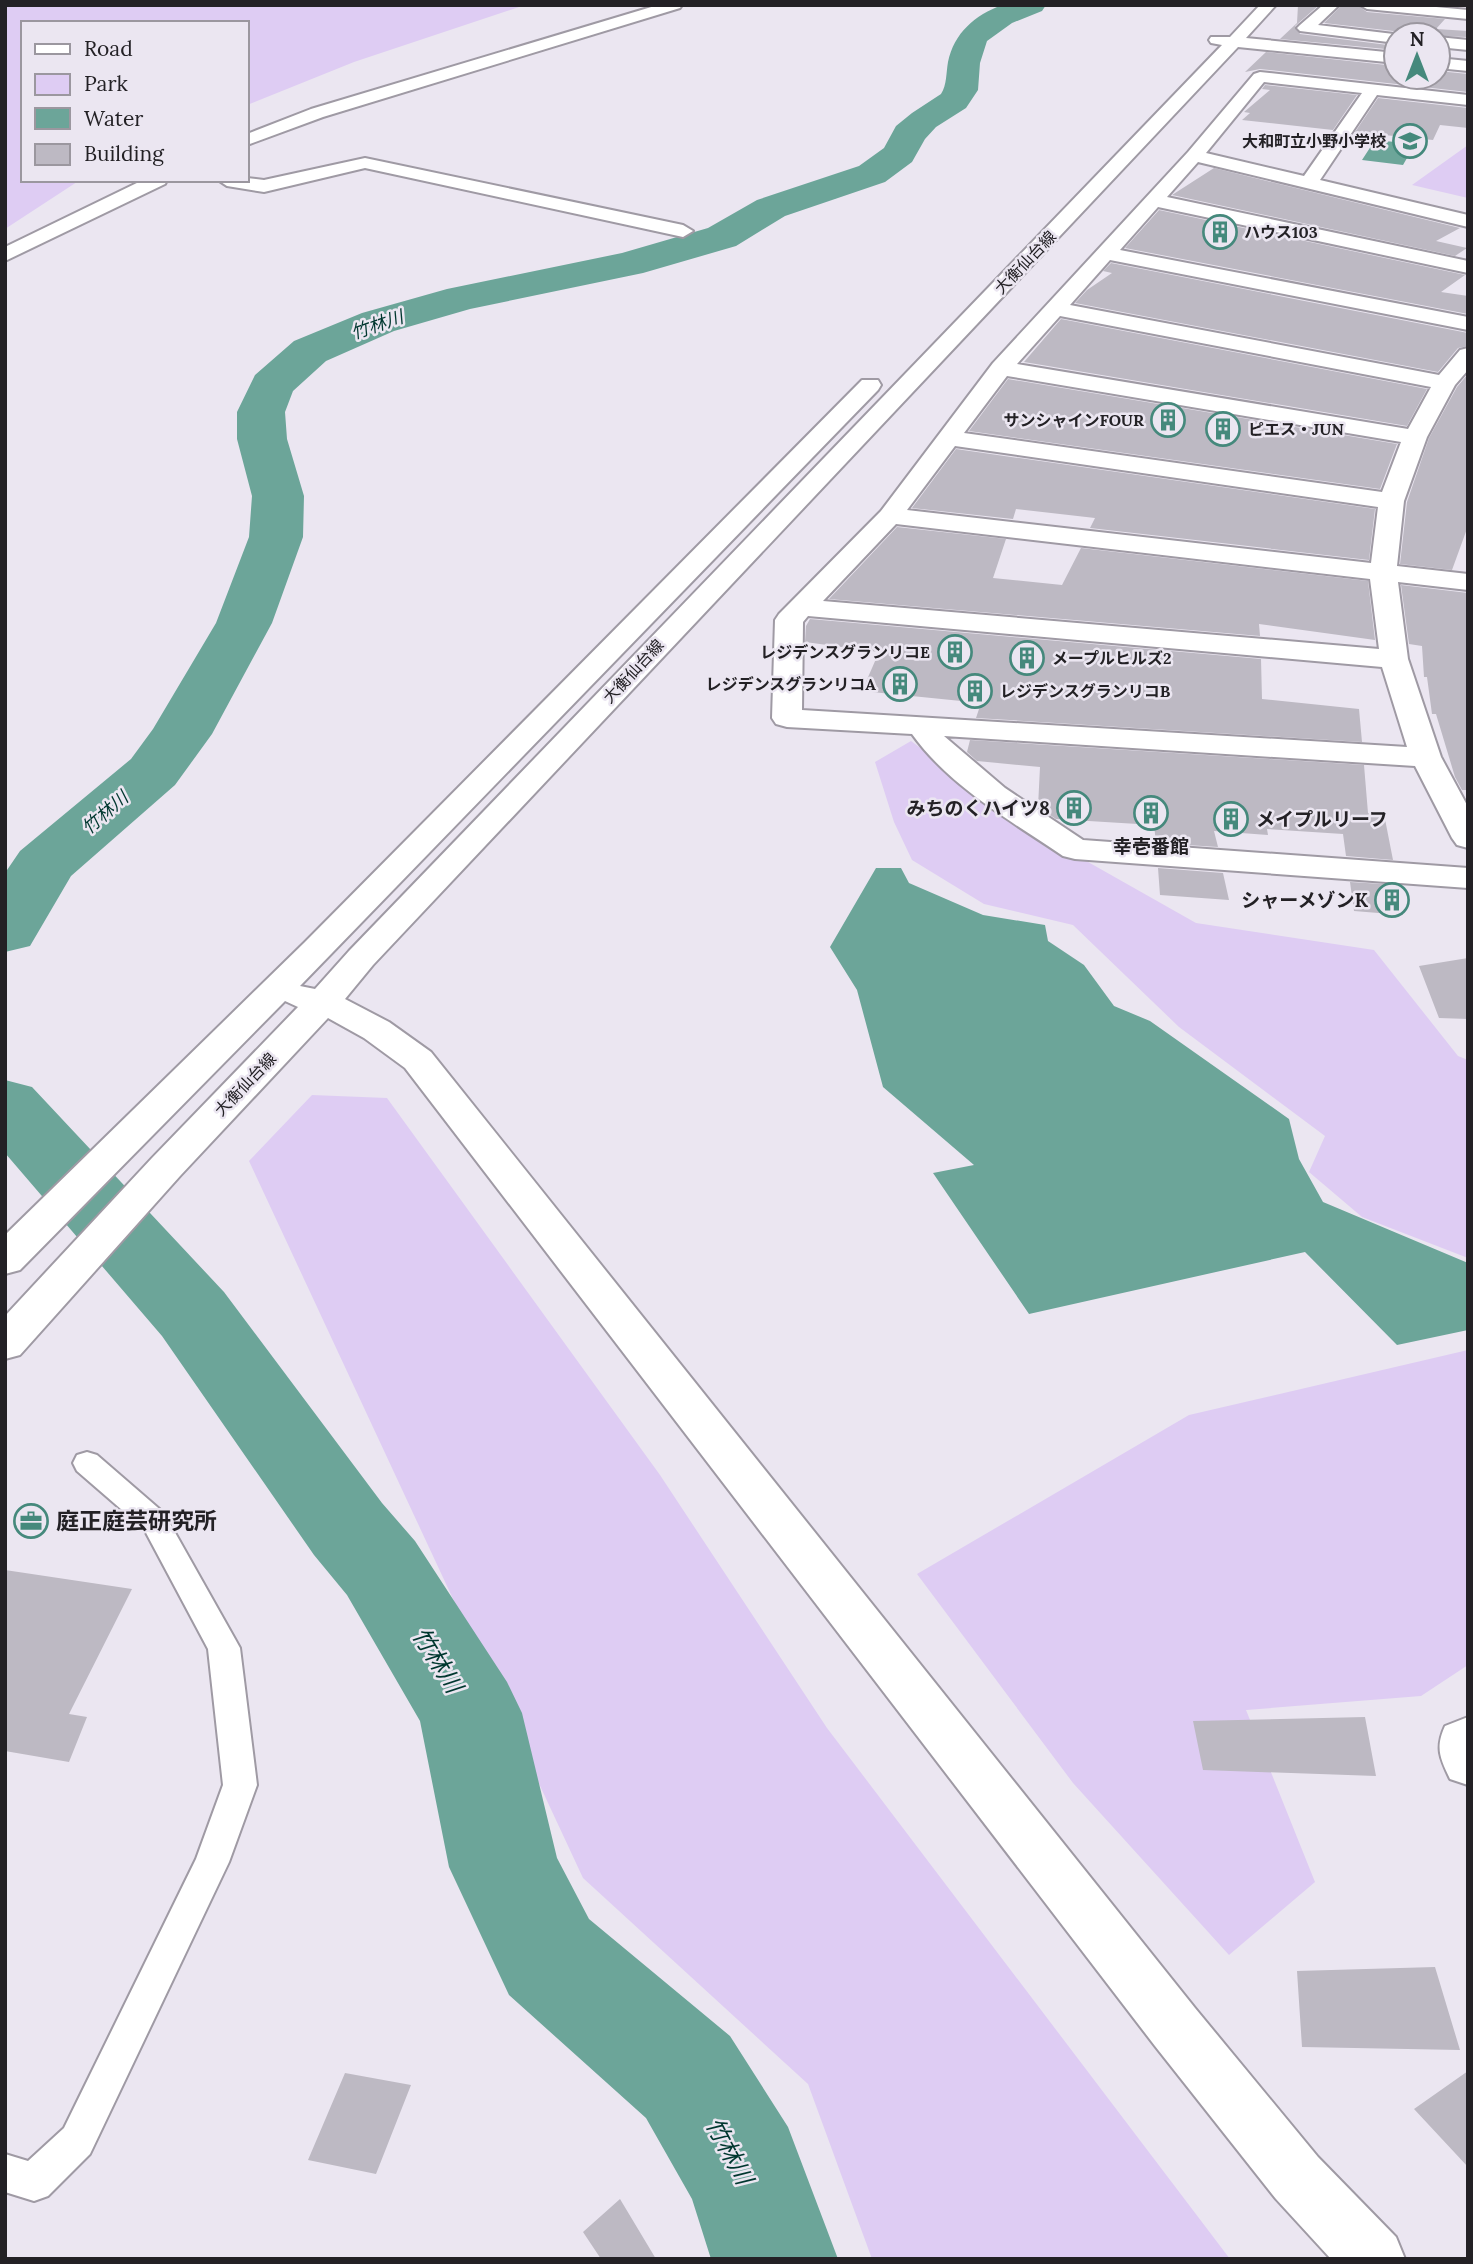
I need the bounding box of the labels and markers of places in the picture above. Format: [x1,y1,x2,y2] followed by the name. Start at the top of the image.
[1391,122,1429,160] school or university icon: 大和町立小野小学校
[1242,131,1386,151] place label: 大和町立小野小学校
[1201,213,1239,251] building icon: ハウス103
[1244,222,1318,242] place label: ハウス103
[1149,401,1187,439] building icon: サンシャインFOUR
[1004,410,1144,430] place label: サンシャインFOUR
[1204,410,1242,448] building icon: ピエス・JUN
[1248,419,1344,439] place label: ピエス・JUN
[936,633,974,671] building icon: レジデンスグランリコE
[1008,639,1046,677] building icon: メープルヒルズ2
[760,642,930,662] place label: レジデンスグランリコE
[1052,648,1172,668] place label: メープルヒルズ2
[881,665,919,703] building icon: レジデンスグランリコA
[956,672,994,710] building icon: レジデンスグランリコB
[706,674,876,694] place label: レジデンスグランリコA
[1000,681,1171,701] place label: レジデンスグランリコB
[1055,789,1093,827] building icon: みちのくハイツ8
[1132,794,1170,832] building icon: 幸壱番館
[907,796,1050,820] place label: みちのくハイツ8
[1212,800,1250,838] building icon: メイプルリーフ
[1256,807,1388,831] place label: メイプルリーフ
[1113,834,1189,858] place label: 幸壱番館
[1373,881,1411,919] building icon: シャーメゾンK
[1241,888,1368,912] place label: シャーメゾンK
[12,1502,50,1540] office icon: 庭正庭芸研究所
[56,1506,217,1535] place label: 庭正庭芸研究所

